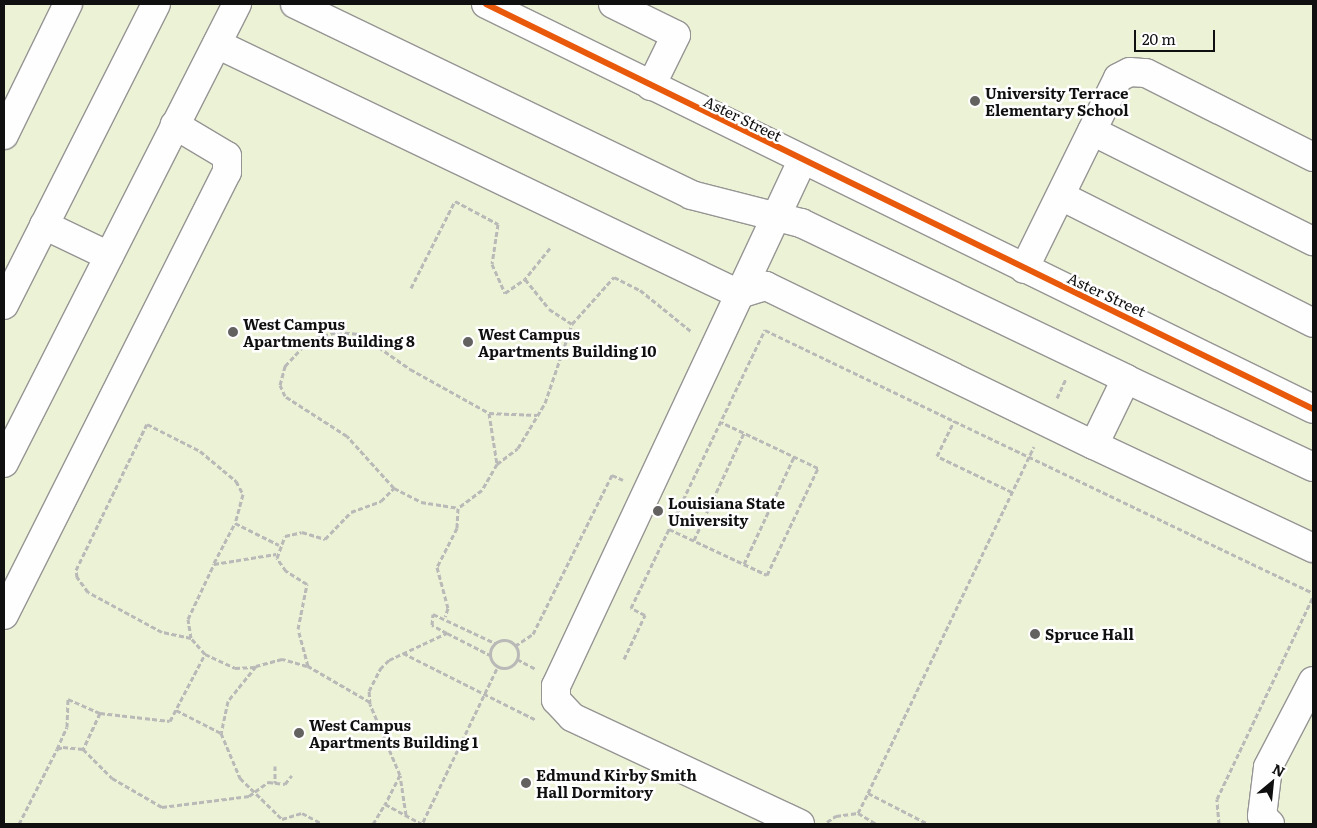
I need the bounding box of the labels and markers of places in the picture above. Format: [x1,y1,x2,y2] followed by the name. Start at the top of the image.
[985,83,1129,118] place label: University Terrace Elementary School
[969,95,981,107] marker: University Terrace Elementary School
[243,314,415,349] place label: West Campus Apartments Building 8
[478,324,657,359] place label: West Campus Apartments Building 10
[227,326,239,338] marker: West Campus Apartments Building 8
[462,336,474,348] marker: West Campus Apartments Building 10
[668,493,785,528] place label: Louisiana State University
[652,505,664,517] marker: Louisiana State University
[1045,625,1134,643] place label: Spruce Hall
[1029,628,1041,640] marker: Spruce Hall
[309,715,478,750] place label: West Campus Apartments Building 1
[293,727,305,739] marker: West Campus Apartments Building 1
[536,765,697,800] place label: Edmund Kirby Smith Hall Dormitory
[520,777,532,789] marker: Edmund Kirby Smith Hall Dormitory

